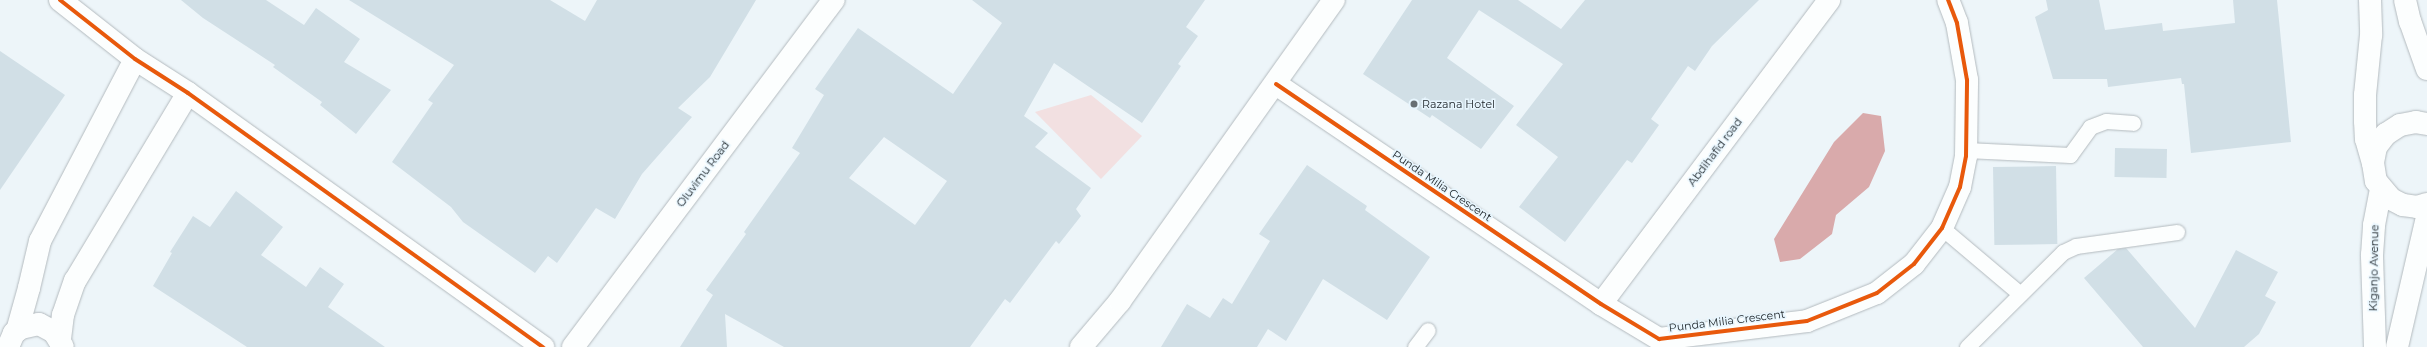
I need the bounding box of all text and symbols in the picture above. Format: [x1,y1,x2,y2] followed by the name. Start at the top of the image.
[1422,97,1495,111] place label: Razana Hotel
[1409,99,1419,109] marker: Razana Hotel
[1685,115,1745,189] street label: Abdihafid road
[674,138,732,210] street label: Oluvimu Road
[1390,148,1494,224] street label: Punda Milia Crescent
[2367,225,2381,311] street label: Kiganjo Avenue
[1668,307,1786,335] street label: Punda Milia Crescent

